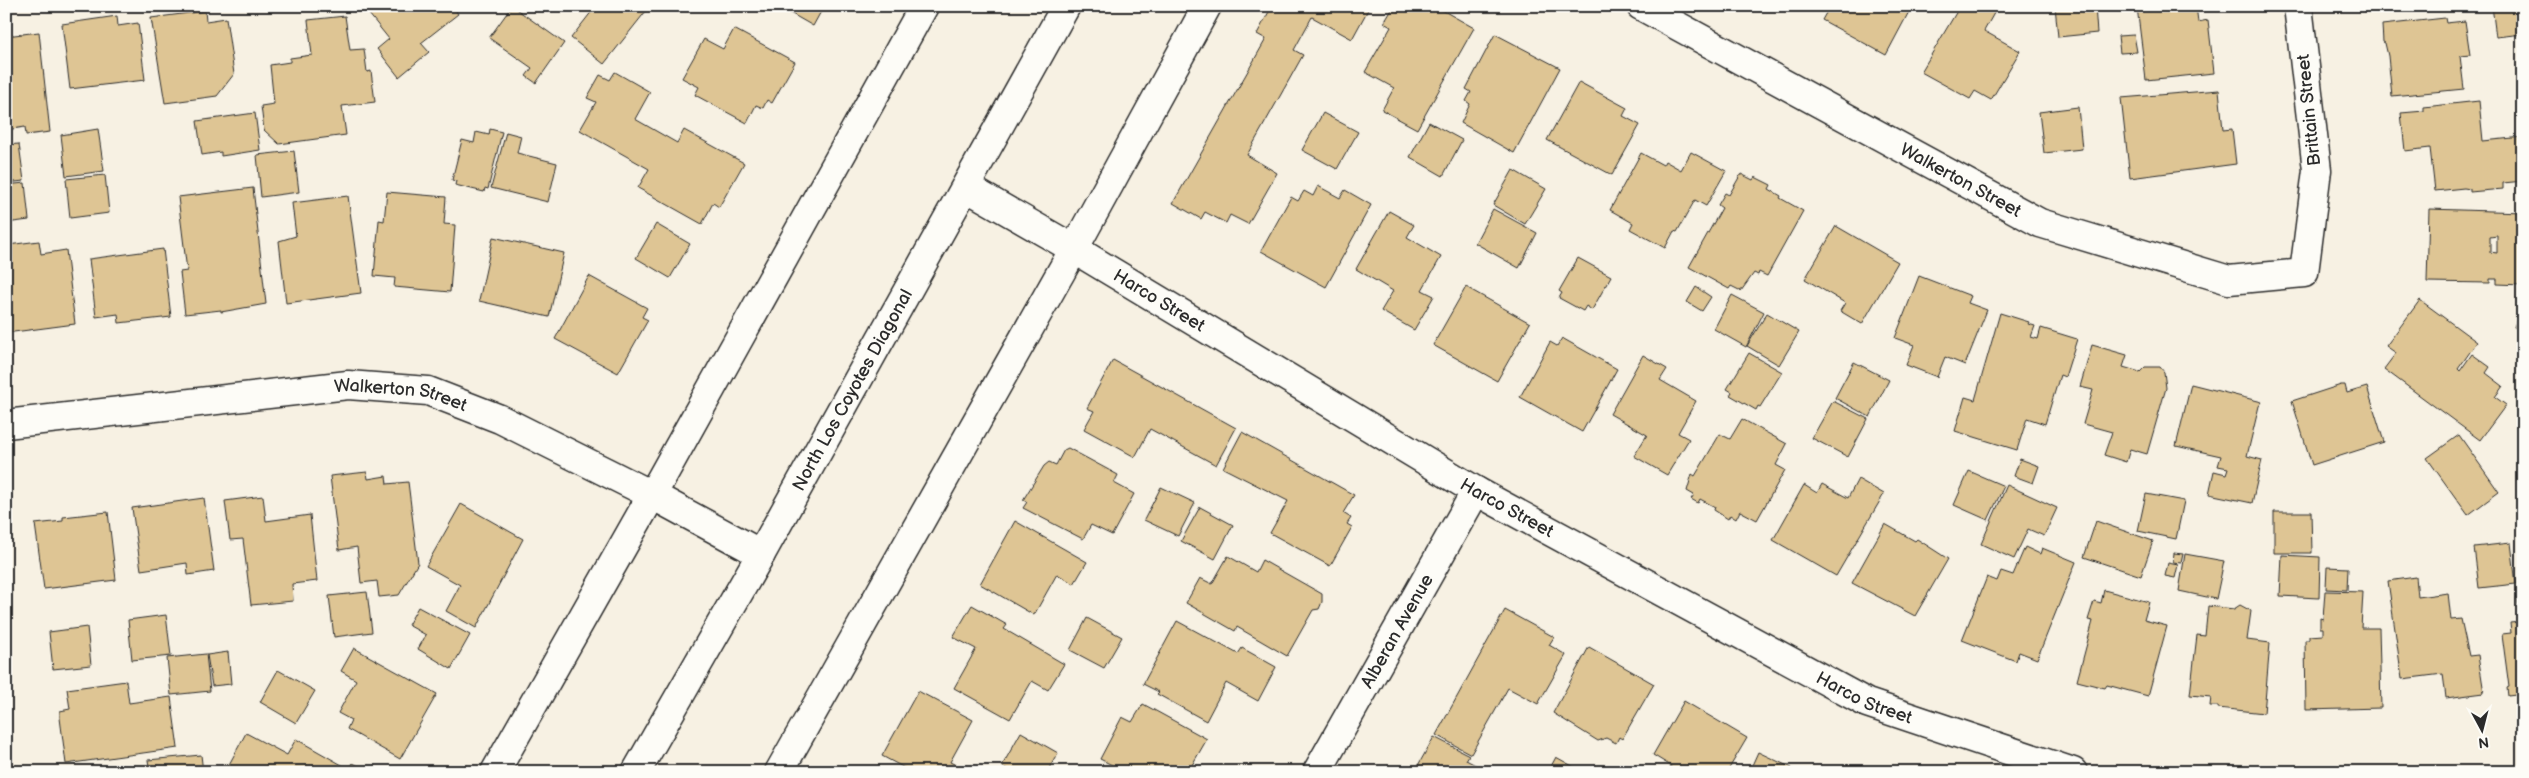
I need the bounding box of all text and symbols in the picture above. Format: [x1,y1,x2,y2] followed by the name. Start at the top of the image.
[2293,53,2325,167] street label: Brittain Street
[1897,138,2025,222] street label: Walkerton Street
[1110,265,1209,336] street label: Harco Street
[788,286,917,494] street label: North Los Coyotes Diagonal
[333,374,470,416] street label: Walkerton Street
[1457,474,1558,542] street label: Harco Street
[1356,570,1438,692] street label: Alberan Avenue
[1813,667,1915,728] street label: Harco Street
[2456,706,2506,756] north arrow
[2477,733,2490,751] text: N

